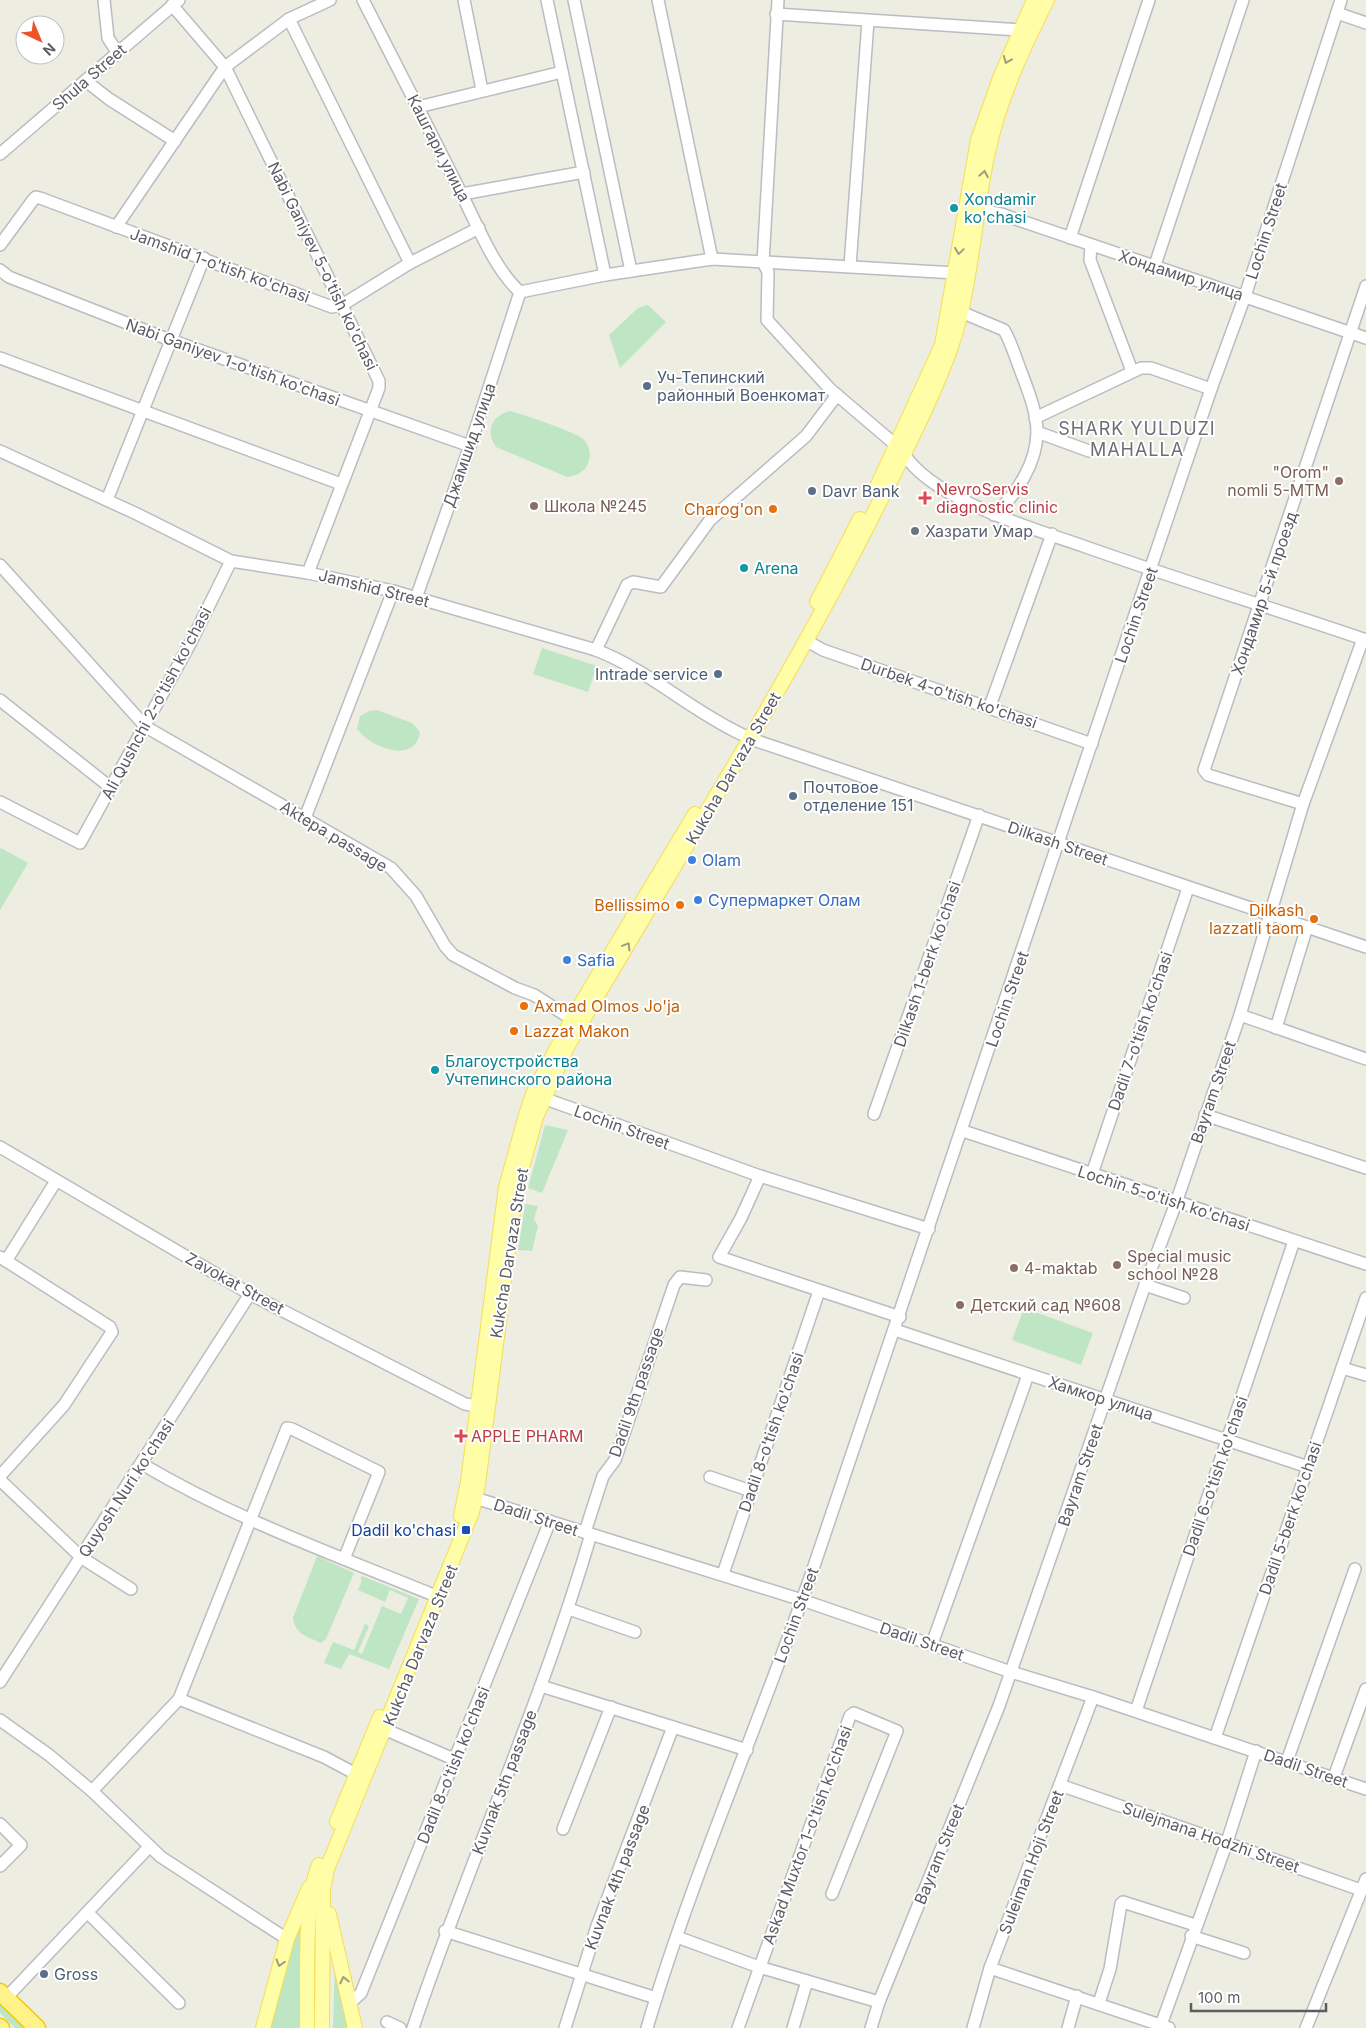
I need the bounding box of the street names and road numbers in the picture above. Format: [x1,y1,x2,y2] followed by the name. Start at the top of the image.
[48,39,130,115] street label: Shula Street
[403,91,475,205] street label: Кашгари улица
[264,158,382,374] street label: Nabi Ganiyev 5-o'tish ko'chasi
[1241,180,1291,282] street label: Lochin Street
[127,223,313,307] street label: Jamshid 1-o'tish ko'chasi
[1116,245,1246,305] street label: Хондамир улица
[123,314,343,410] street label: Nabi Ganiyev 1-o'tish ko'chasi
[438,380,500,510] street label: Джамшид улица
[1227,509,1301,677] street label: Хондамир 5-й проезд
[1110,564,1162,666] street label: Lochin Street
[317,565,431,611] street label: Jamshid Street
[97,603,215,803] street label: Ali Qushchi 2-o'tish ko'chasi
[858,653,1040,733] street label: Durbek 4-o'tish ko'chasi
[681,688,785,848] street label: Kukcha Darvaza Street
[277,796,391,876] street label: Aktepa passage
[1005,817,1111,869] street label: Dilkash Street
[889,878,965,1050] street label: Dilkash 1-berk ko'chasi
[981,948,1033,1050] street label: Lochin Street
[1103,949,1177,1113] street label: Dadil 7-o'tish ko'chasi
[1186,1038,1240,1146] street label: Bayram Street
[571,1100,673,1154] street label: Lochin Street
[1075,1161,1253,1235] street label: Lochin 5-o'tish ko'chasi
[486,1166,532,1340] street label: Kukcha Darvaza Street
[182,1248,288,1318] street label: Zavokat Street
[604,1325,668,1459] street label: Dadil 9th passage
[734,1349,808,1515] street label: Dadil 8-o'tish ko'chasi
[1046,1372,1156,1424] street label: Хамкор улица
[1178,1393,1252,1559] street label: Dadil 6-o'tish ko'chasi
[74,1415,178,1561] street label: Quyosh Nuri ko'chasi
[1053,1421,1107,1529] street label: Bayram Street
[1254,1439,1326,1597] street label: Dadil 5-berk ko'chasi
[491,1494,581,1540] street label: Dadil Street
[378,1561,462,1729] street label: Kukcha Darvaza Street
[769,1564,823,1666] street label: Lochin Street
[877,1617,967,1665] street label: Dadil Street
[412,1683,494,1847] street label: Dadil 8-o'tish ko'chasi
[467,1707,541,1857] street label: Kuvnak 5th passage
[758,1723,856,1947] street label: Askad Muxtor 1-o'tish ko'chasi
[1261,1744,1351,1792] street label: Dadil Street
[994,1787,1068,1937] street label: Suleiman Hoji Street
[1120,1797,1302,1877] street label: Sulejmana Hodzhi Street
[910,1801,968,1907] street label: Bayram Street
[580,1802,654,1952] street label: Kuvnak 4th passage

